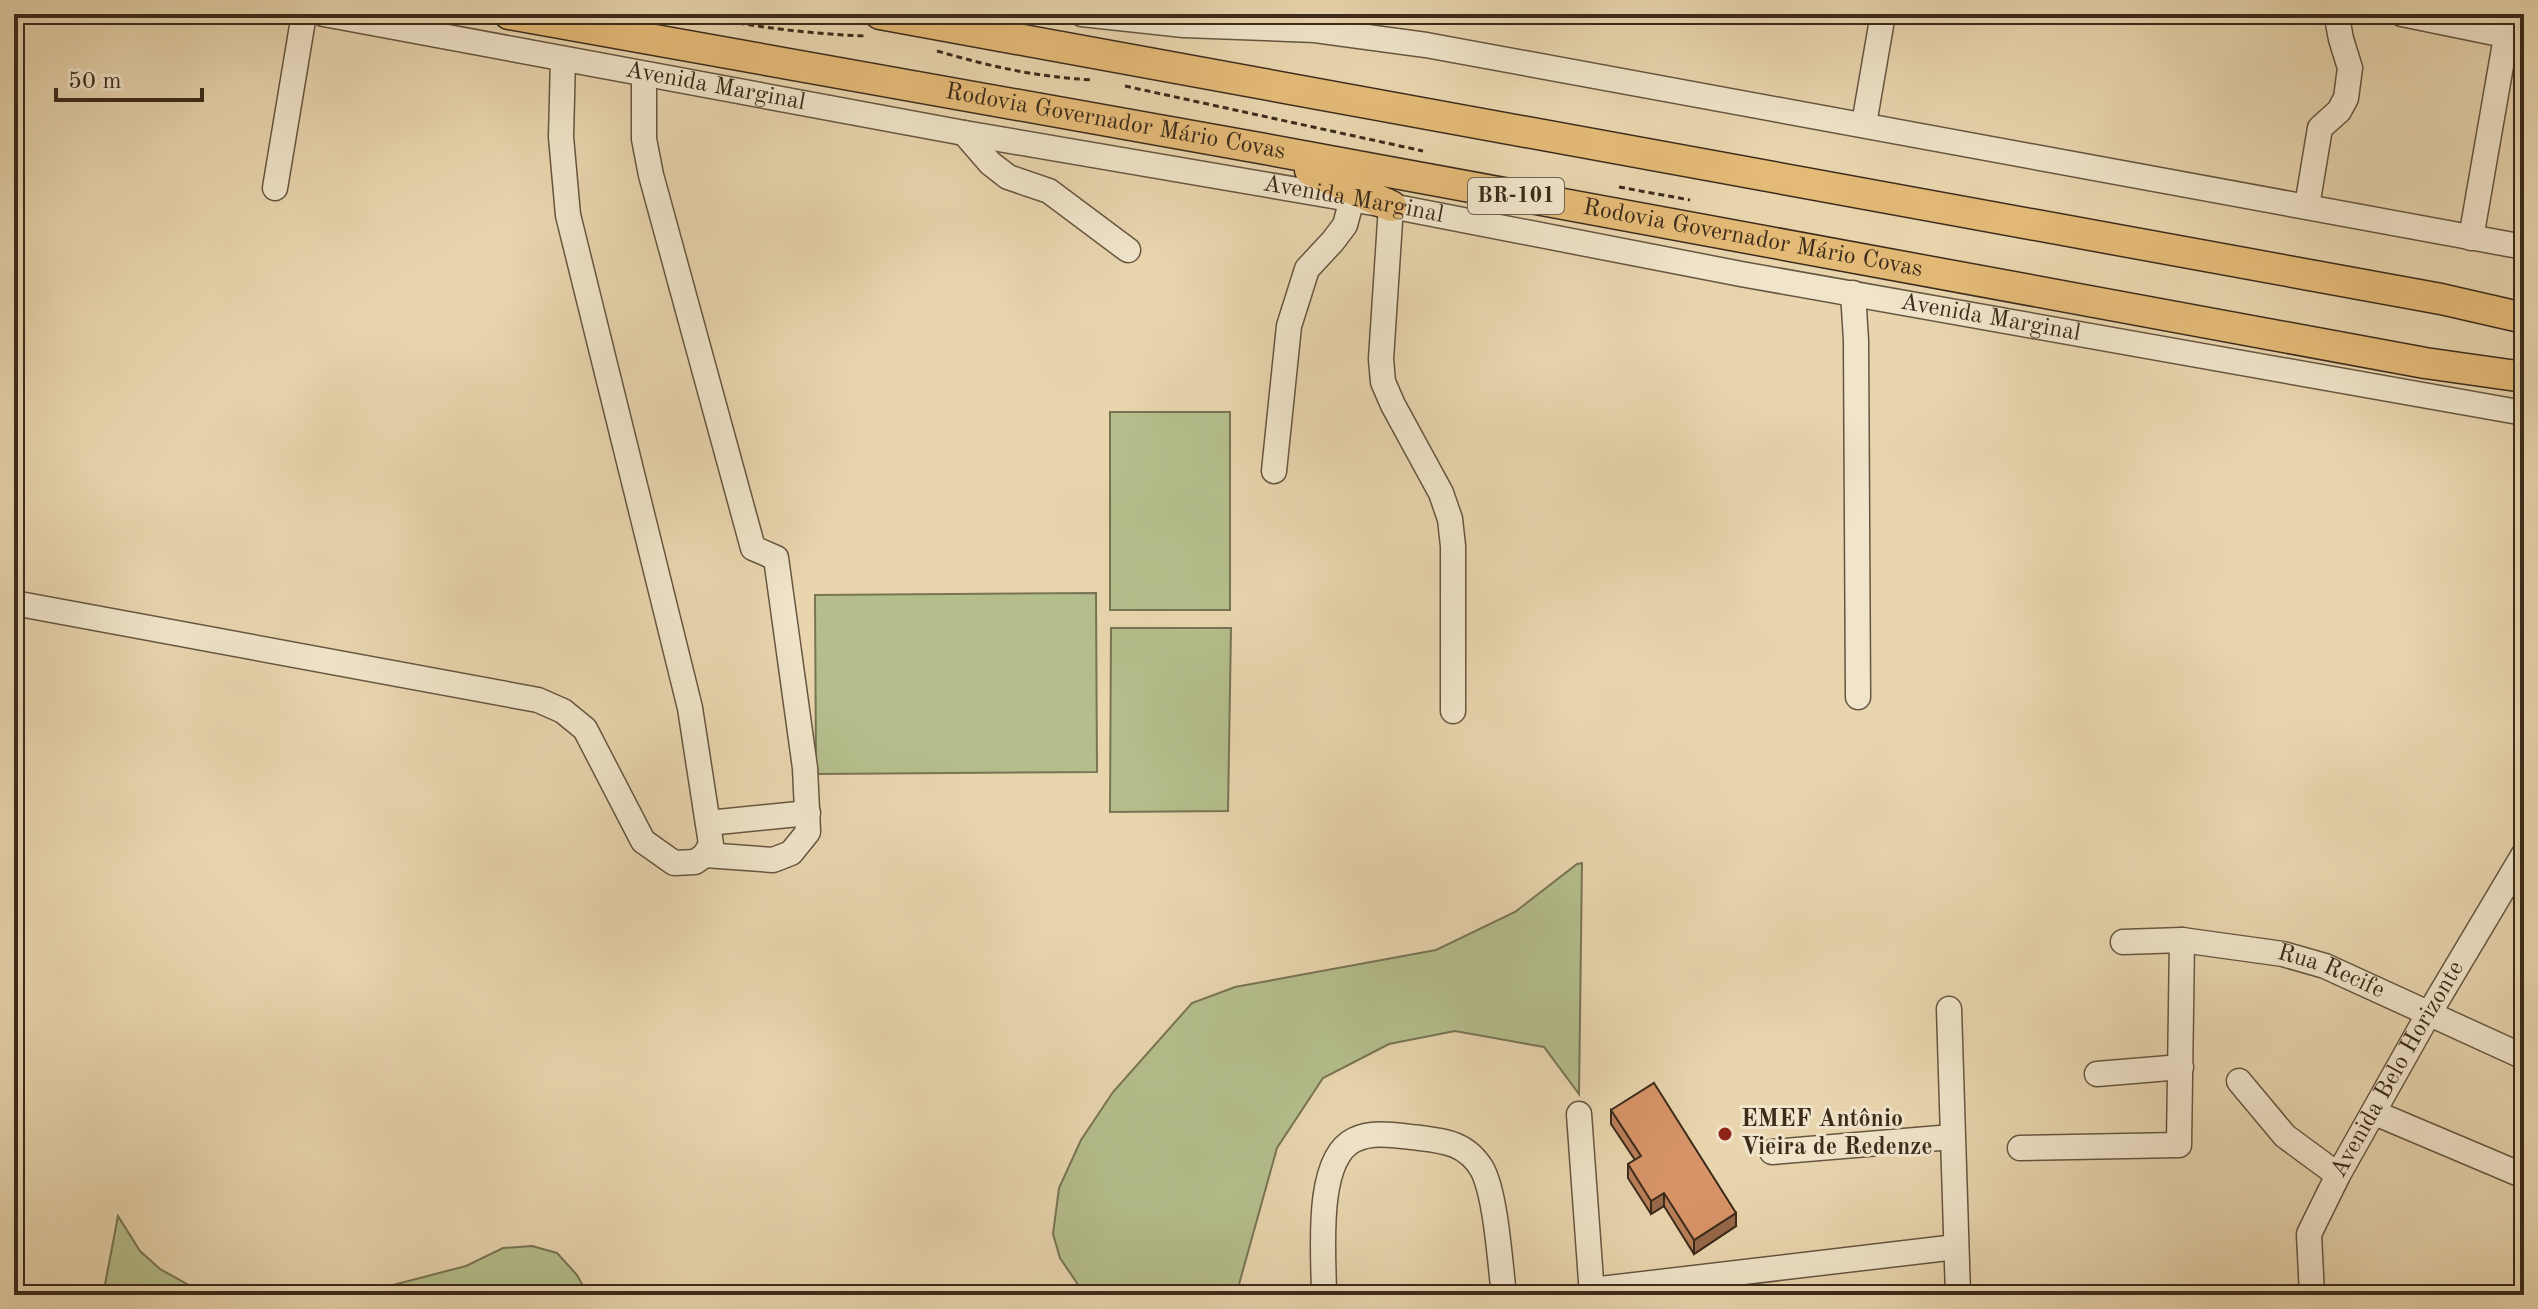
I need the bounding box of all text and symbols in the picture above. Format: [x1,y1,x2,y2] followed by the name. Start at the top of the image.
[56,52,202,102] scale bar
[623,58,807,115] street label: Avenida Marginal
[68,70,122,94] text: 50 m
[943,80,1287,165] street label: Rodovia Governador Mário Covas
[1261,172,1445,228] street label: Avenida Marginal
[1468,178,1564,214] road number: BR-101
[1581,196,1925,282] street label: Rodovia Governador Mário Covas
[1898,290,2082,346] street label: Avenida Marginal
[2275,941,2388,1003] street label: Rua Recife
[2327,957,2469,1182] street label: Avenida Belo Horizonte
[1741,1108,1933,1160] place label: EMEF Antônio Vieira de Redenze
[1716,1125,1734,1143] marker: EMEF Antônio Vieira de Redenze

